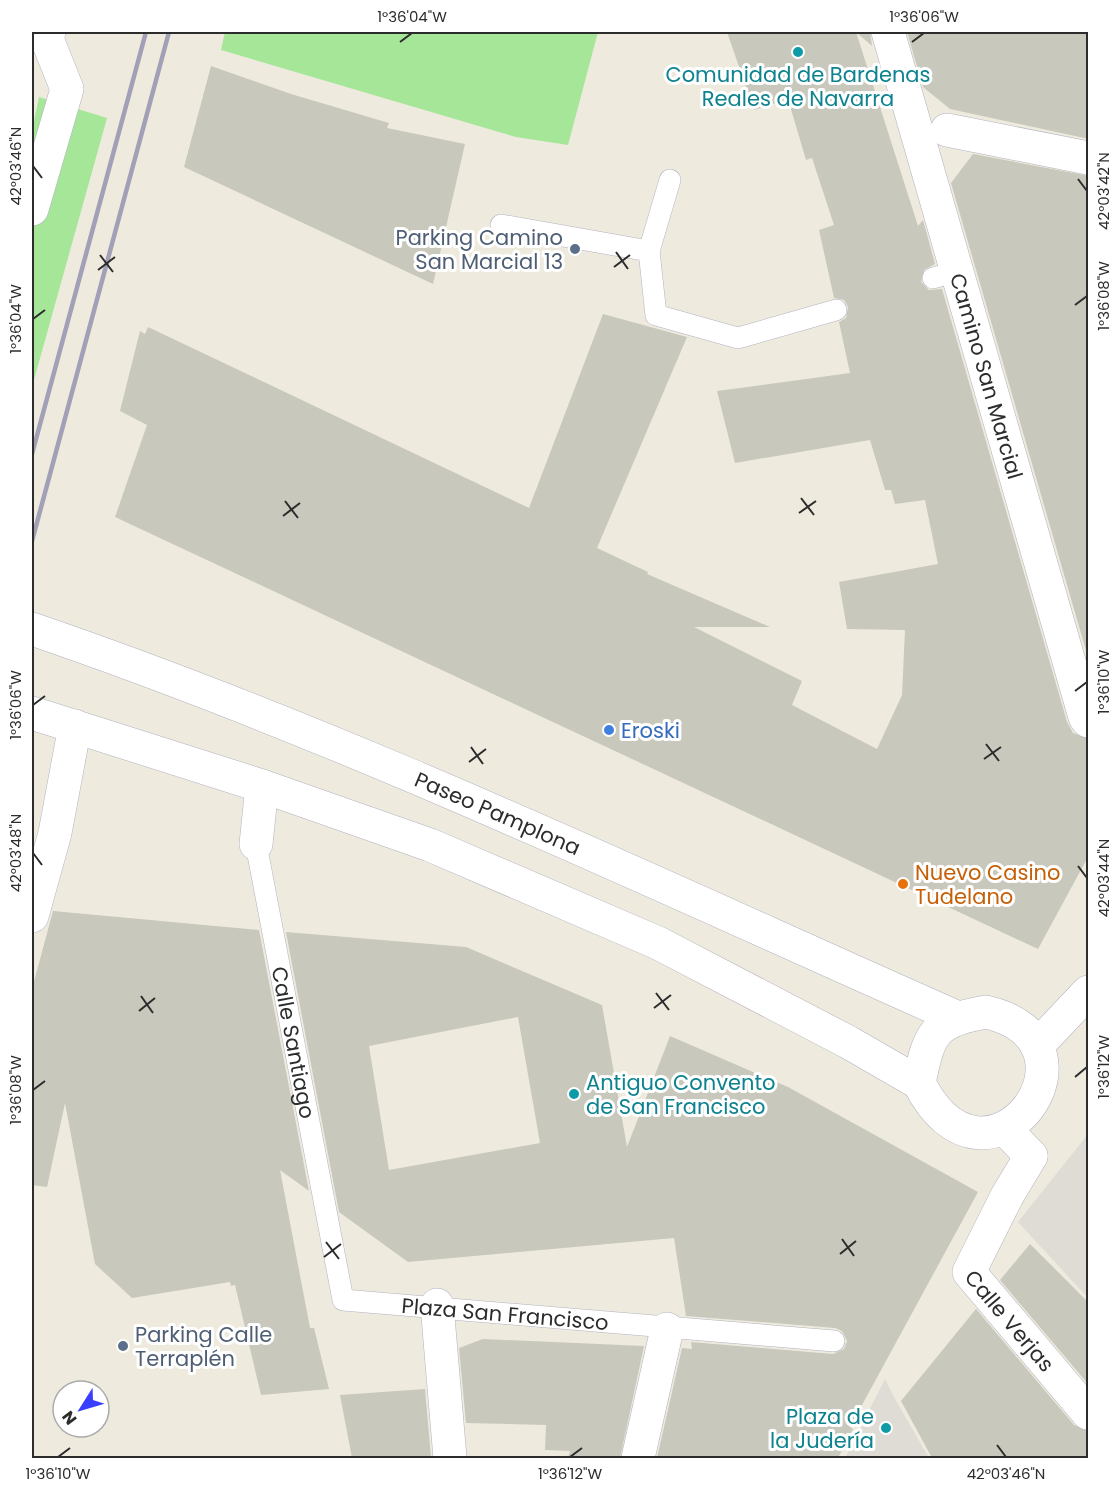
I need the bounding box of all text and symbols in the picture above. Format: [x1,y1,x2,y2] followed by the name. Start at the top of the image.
[377,6,447,27] text: 1°36'04"W
[889,6,959,27] text: 1°36'06"W
[791,45,805,59] marker: Comunidad de Bardenas Reales de Navarra
[665,60,931,113] place label: Comunidad de Bardenas Reales de Navarra
[5,127,26,205] text: 42°03'46"N
[1093,152,1114,230] text: 42°03'42"N
[396,223,563,276] place label: Parking Camino San Marcial 13
[568,242,582,256] marker: Parking Camino San Marcial 13
[1093,261,1114,331] text: 1°36'08"W
[944,270,1030,482] street label: Camino San Marcial
[5,284,26,354] text: 1°36'04"W
[1093,649,1114,714] text: 1°36'10"W
[5,670,26,740] text: 1°36'06"W
[621,716,680,745] place label: Eroski
[602,723,616,737] marker: Eroski
[411,764,585,862] street label: Paseo Pamplona
[5,814,26,892] text: 42°03'48"N
[1093,839,1114,917] text: 42°03'44"N
[915,858,1060,911] place label: Nuevo Casino Tudelano
[896,877,910,891] marker: Nuevo Casino Tudelano
[265,964,323,1121] street label: Calle Santiago
[1093,1035,1114,1099] text: 1°36'12"W
[5,1055,26,1125] text: 1°36'08"W
[586,1068,776,1121] place label: Antiguo Convento de San Francisco
[567,1087,581,1101] marker: Antiguo Convento de San Francisco
[959,1263,1061,1378] street label: Calle Verjas
[401,1290,610,1337] street label: Plaza San Francisco
[135,1320,272,1373] place label: Parking Calle Terraplén
[116,1339,130,1353] marker: Parking Calle Terraplén
[51,1379,111,1439] north arrow
[770,1402,874,1455] place label: Plaza de la Judería
[57,1406,82,1429] text: N
[879,1421,893,1435] marker: Plaza de la Judería
[26,1463,91,1484] text: 1°36'10"W
[538,1463,602,1484] text: 1°36'12"W
[967,1463,1045,1484] text: 42°03'46"N

